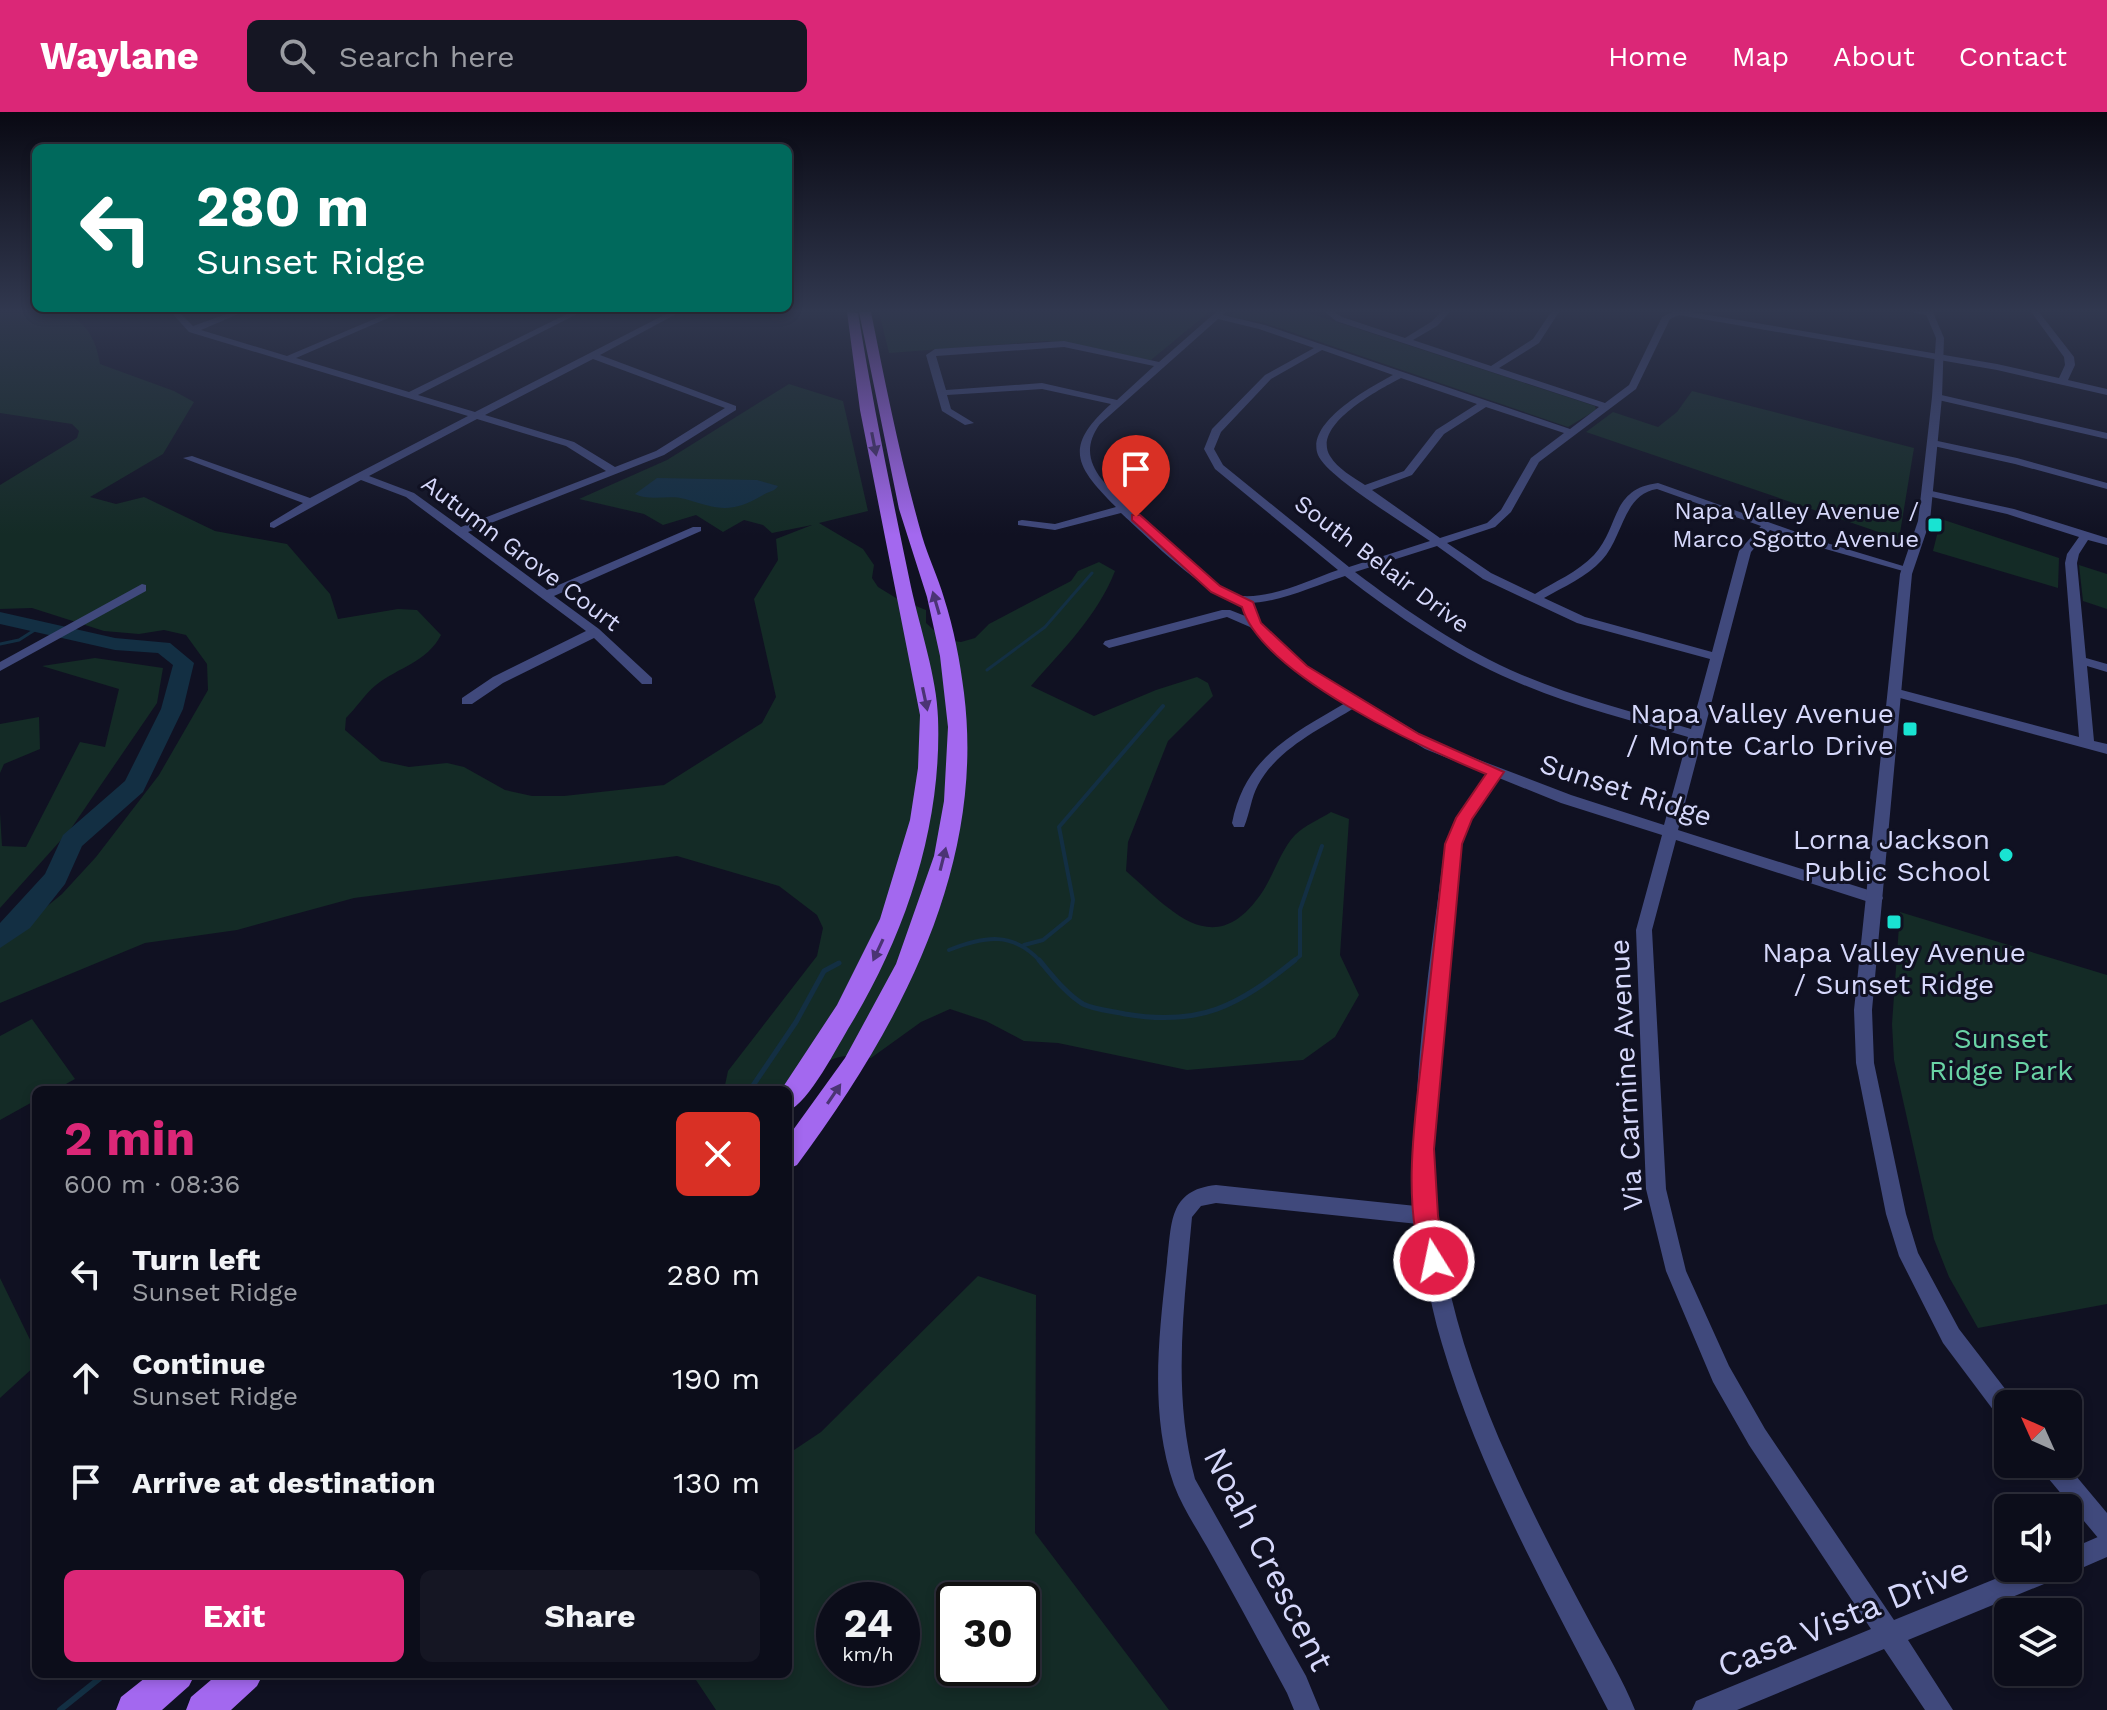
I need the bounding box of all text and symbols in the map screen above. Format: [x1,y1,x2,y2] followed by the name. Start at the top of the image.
[247,20,807,92] search box
[40,34,199,78] text: Waylane
[275,34,319,78] icon: search
[339,39,515,74] text: Search here
[1608,40,1688,73] text: Home
[1732,40,1789,73] text: Map
[1833,40,1915,73] text: About
[1959,40,2067,73] text: Contact
[196,174,369,240] text: 280 m
[64,176,168,280] icon: left
[196,241,426,283] text: Sunset Ridge
[868,432,880,457] one-way arrow
[1102,435,1170,517] pin
[1114,447,1158,491] icon: arrive
[416,469,626,637] street label: Autumn Grove Court
[1289,489,1475,639] street label: South Belair Drive
[1672,497,1919,553] place label: Napa Valley Avenue / Marco Sgotto Avenue
[1926,516,1944,534] marker: Napa Valley Avenue / Marco Sgotto Avenue
[929,590,942,614] one-way arrow
[920,686,932,711] one-way arrow
[1626,697,1894,762] place label: Napa Valley Avenue / Monte Carlo Drive
[1901,720,1919,738] marker: Napa Valley Avenue / Monte Carlo Drive
[1536,747,1716,833] street label: Sunset Ridge
[1793,823,1990,888] place label: Lorna Jackson Public School
[1997,846,2015,864] marker: Lorna Jackson Public School
[937,847,950,872] one-way arrow
[1885,913,1903,931] marker: Napa Valley Avenue / Sunset Ridge
[1762,936,2026,1001] place label: Napa Valley Avenue / Sunset Ridge
[872,938,885,962] one-way arrow
[1602,938,1650,1212] street label: Via Carmine Avenue
[1929,1022,2073,1087] park label: Sunset Ridge Park
[826,1083,841,1104] one-way arrow
[64,1110,195,1167] text: 2 min
[676,1112,760,1196] button: close
[64,1169,240,1199] text: 600 m · 08:36
[1392,1219,1476,1303] position arrow
[132,1242,260,1277] text: Turn left
[64,1252,108,1296] icon: left
[667,1257,760,1292] text: 280 m
[132,1277,298,1307] text: Sunset Ridge
[132,1346,265,1381] text: Continue
[64,1356,108,1400] icon: ahead
[672,1361,760,1396] text: 190 m
[132,1381,298,1411] text: Sunset Ridge
[1994,1390,2082,1478] north arrow
[1994,1390,2082,1686] map controls
[1196,1441,1342,1677] street label: Noah Crescent
[64,1460,108,1504] icon: arrive
[132,1465,436,1500] text: Arrive at destination
[673,1465,760,1500] text: 130 m
[1994,1494,2082,1582] button: sound
[1712,1548,1974,1686] street label: Casa Vista Drive
[64,1570,404,1662] button: Exit
[420,1570,760,1662] button: Share
[936,1582,1040,1686] speed limit sign: 30
[1994,1598,2082,1686] button: layers
[843,1600,893,1647] text: 24
[842,1642,894,1666] text: km/h

